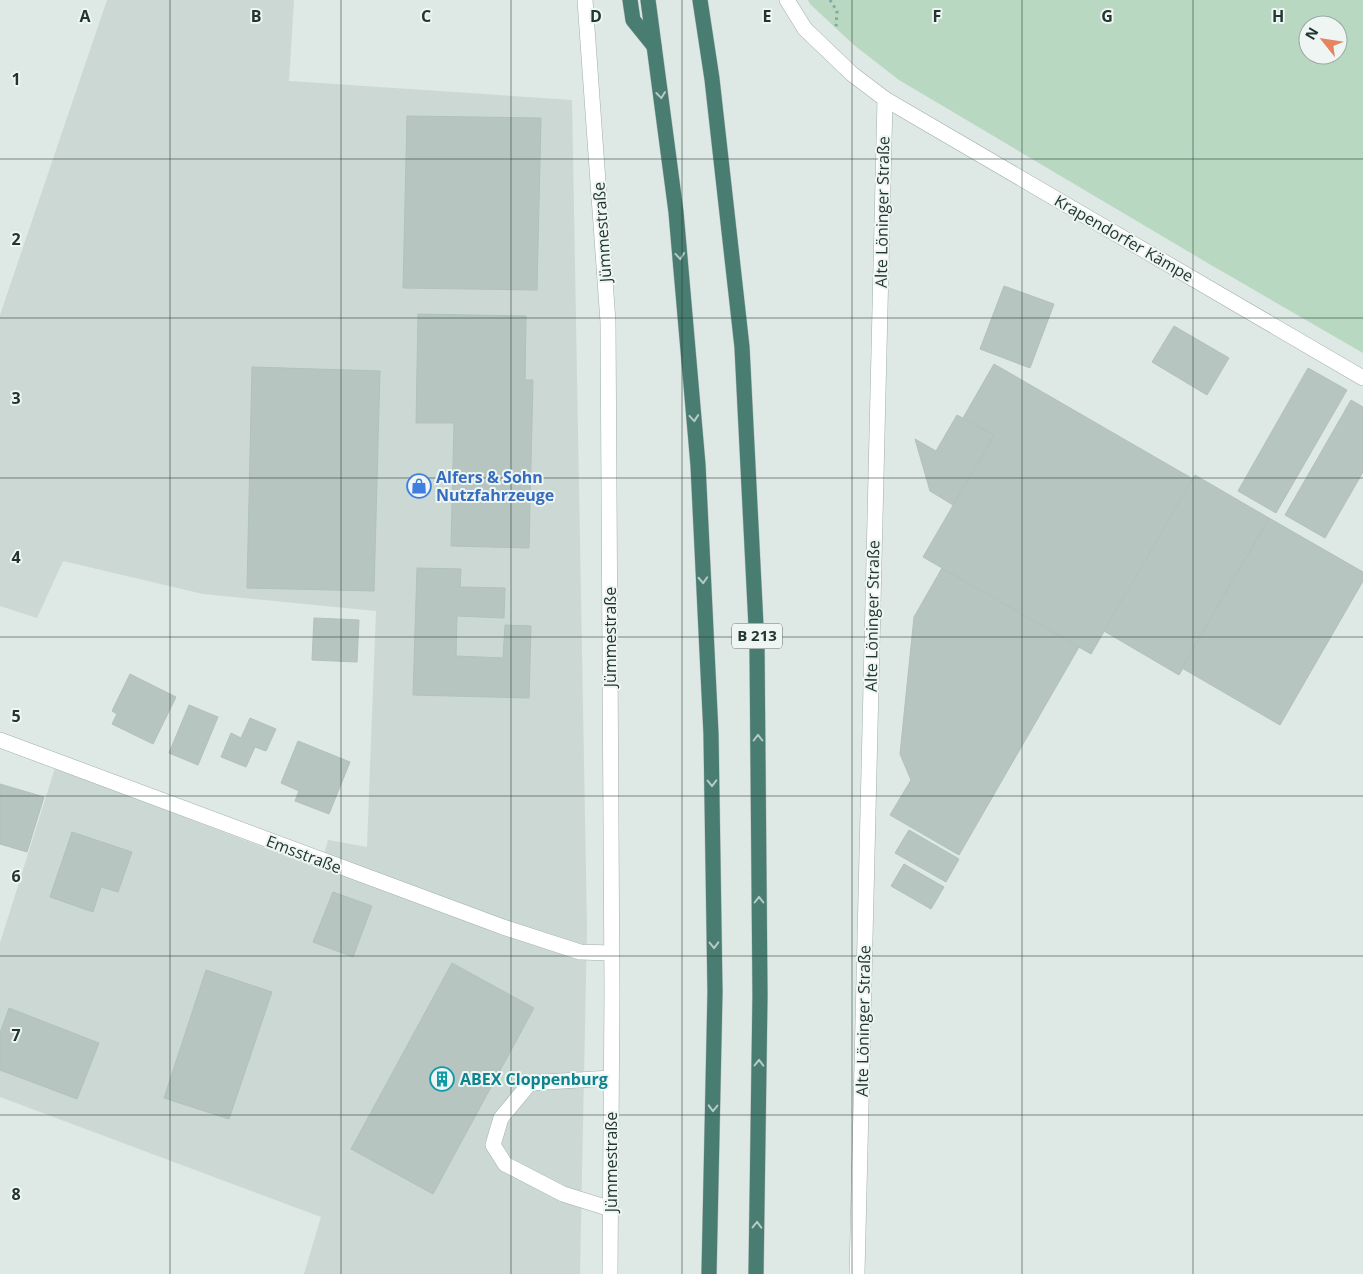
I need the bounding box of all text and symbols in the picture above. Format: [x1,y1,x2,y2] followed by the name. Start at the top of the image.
[79,5,91,27] text: A
[251,5,261,27] text: B
[421,5,431,27] text: C
[590,5,602,27] text: D
[763,5,772,27] text: E
[933,5,941,27] text: F
[1101,5,1113,27] text: G
[1272,5,1284,27] text: H
[1298,15,1348,65] north arrow
[1300,24,1322,43] text: N
[11,68,21,90] text: 1
[656,90,666,99] one-way arrow
[870,136,894,288] street label: Alte Löninger Straße
[588,181,617,285] street label: Jümmestraße
[1050,189,1198,287] street label: Krapendorfer Kämpe
[11,228,21,250] text: 2
[674,252,685,260] one-way arrow
[11,387,21,409] text: 3
[688,414,699,422] one-way arrow
[436,466,554,506] place label: Alfers & Sohn Nutzfahrzeuge
[406,473,432,499] shop icon: Alfers & Sohn Nutzfahrzeuge
[860,540,884,692] street label: Alte Löninger Straße
[11,546,21,568] text: 4
[698,577,709,585] one-way arrow
[599,587,621,689] street label: Jümmestraße
[732,624,782,648] road number: B 213
[11,705,21,727] text: 5
[753,734,763,742] one-way arrow
[707,780,717,787] one-way arrow
[263,830,345,878] street label: Emsstraße
[11,865,21,887] text: 6
[754,896,764,904] one-way arrow
[709,942,719,950] one-way arrow
[851,945,875,1097] street label: Alte Löninger Straße
[11,1024,21,1046] text: 7
[754,1059,764,1066] one-way arrow
[429,1066,455,1092] building icon: ABEX Cloppenburg
[460,1068,608,1090] place label: ABEX Cloppenburg
[707,1104,718,1112] one-way arrow
[600,1112,622,1214] street label: Jümmestraße
[11,1183,21,1205] text: 8
[752,1221,762,1229] one-way arrow

